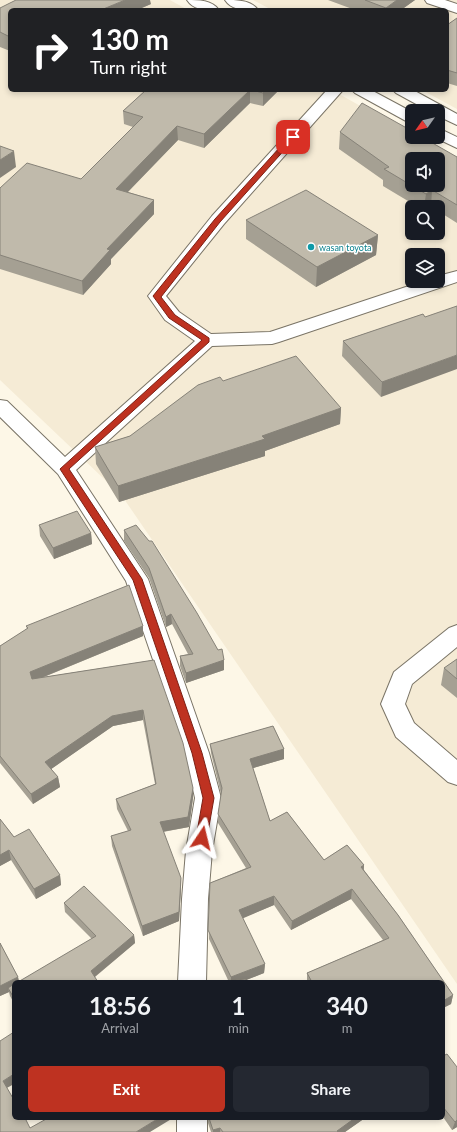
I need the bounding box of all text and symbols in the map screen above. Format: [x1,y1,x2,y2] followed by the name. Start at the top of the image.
[90,22,169,56] text: 130 m
[24,24,76,76] icon: right
[90,56,167,78] text: Turn right
[405,104,445,144] north arrow
[405,104,445,288] map controls
[276,120,310,154] pin
[282,126,304,148] icon: arrive
[405,152,445,192] button: sound
[405,200,445,240] button: search
[306,242,316,252] marker: wasan toyota
[319,242,372,253] place label: wasan toyota
[405,248,445,288] button: layers
[181,817,223,859] position arrow
[89,991,151,1020] text: 18:56
[232,991,246,1020] text: 1
[326,991,368,1020] text: 340
[101,1020,139,1036] text: Arrival
[228,1020,249,1036] text: min
[342,1020,352,1036] text: m
[28,1066,225,1112] button: Exit
[233,1066,429,1112] button: Share

